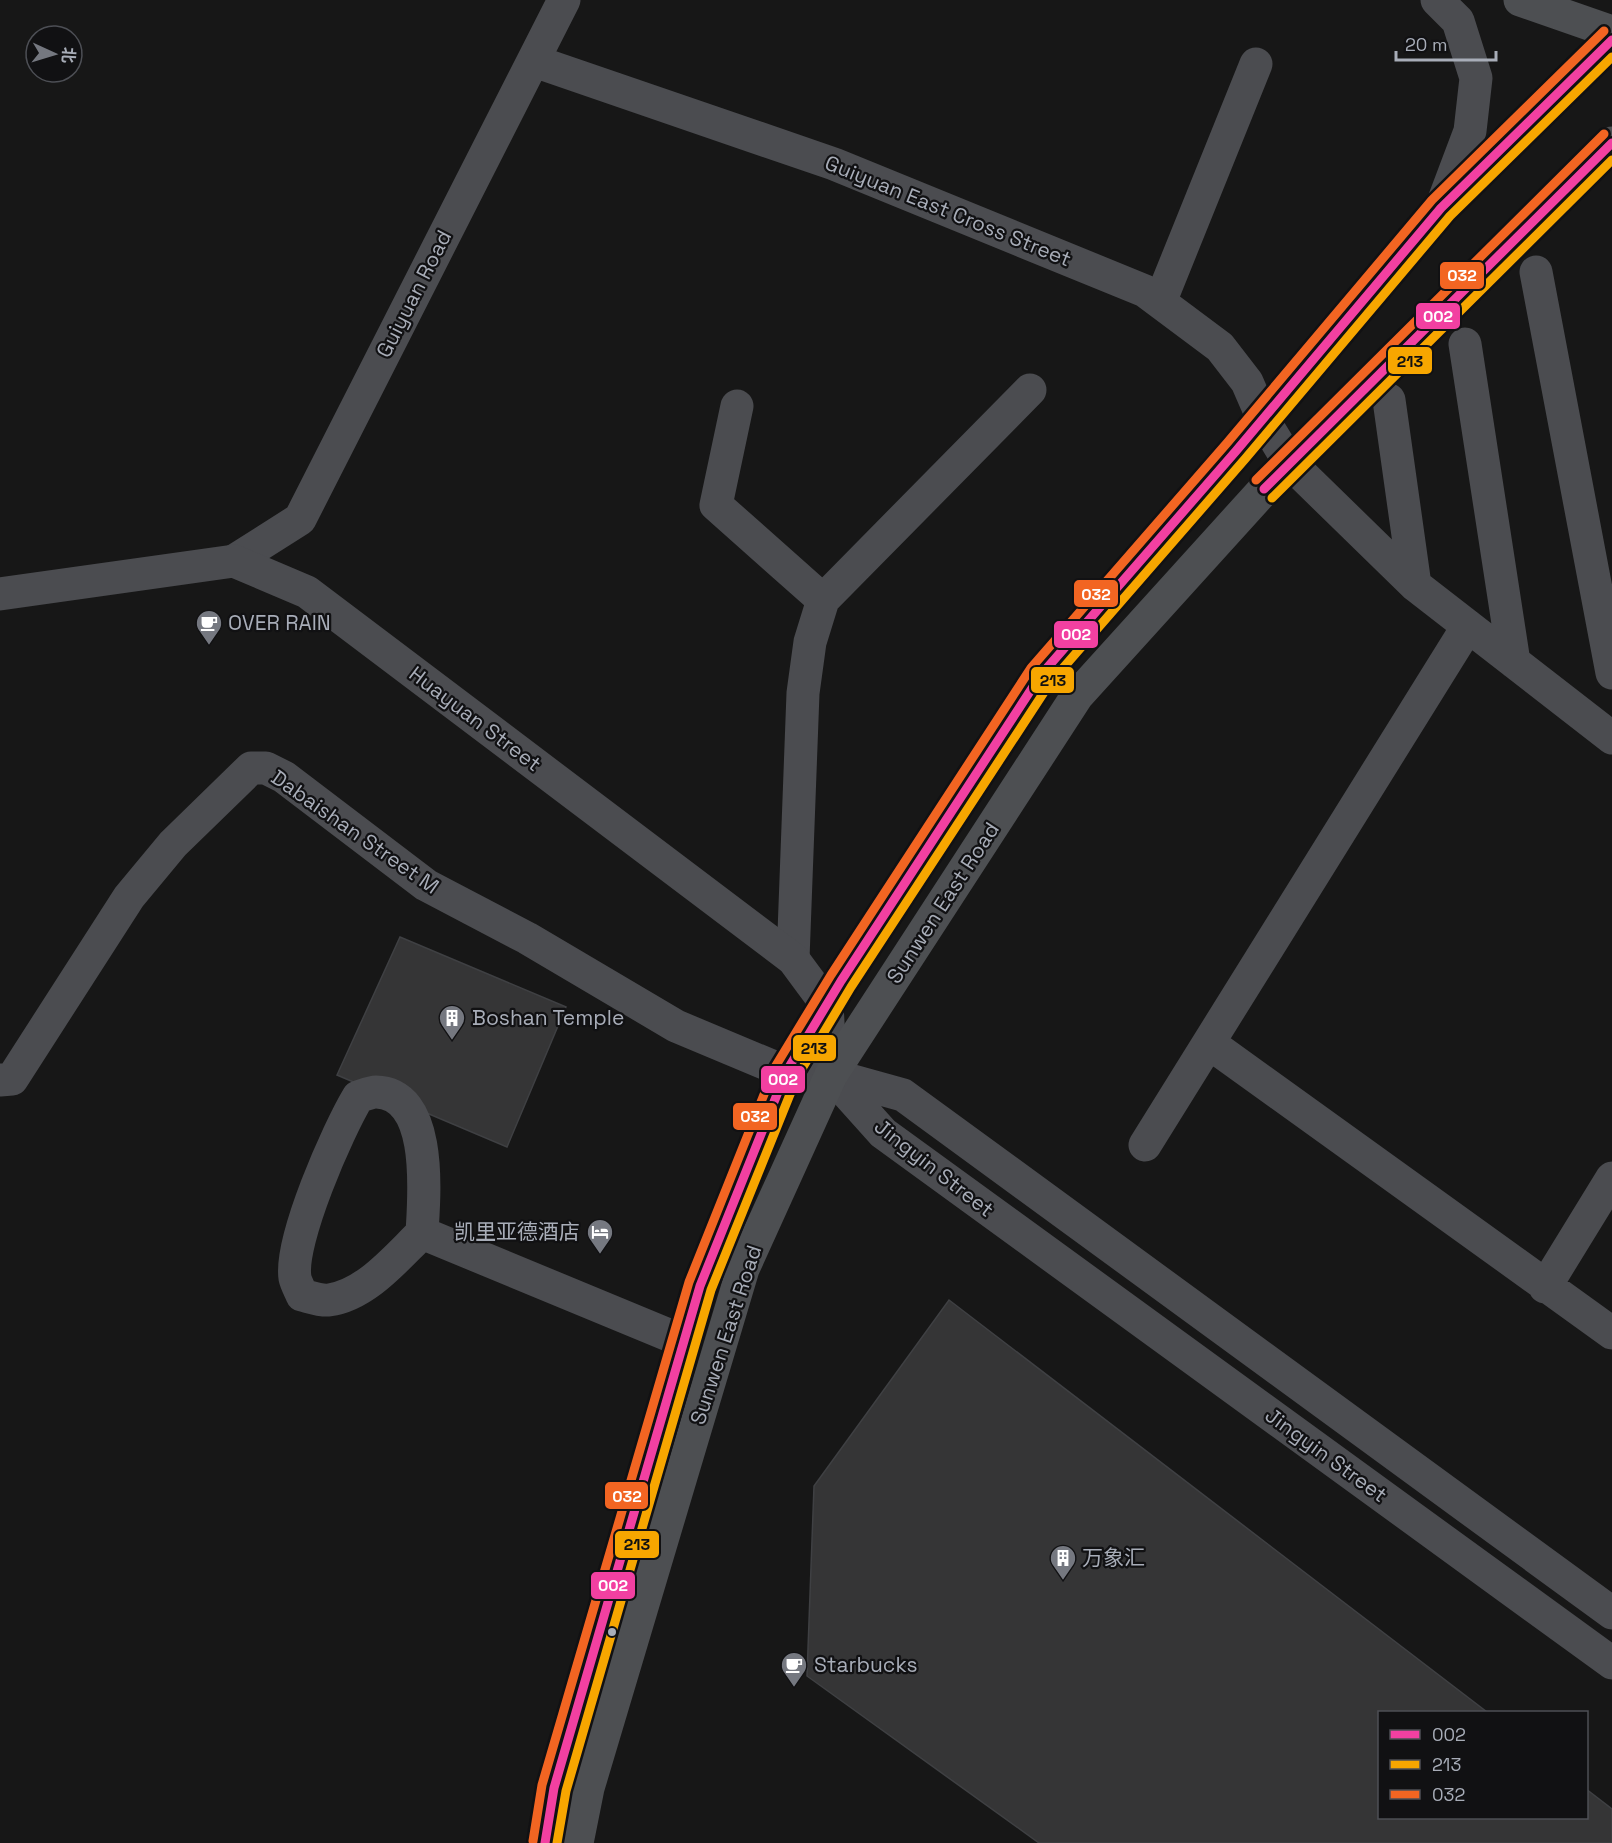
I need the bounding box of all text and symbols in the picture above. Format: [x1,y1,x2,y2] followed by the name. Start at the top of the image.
[24,24,84,84] north arrow
[1396,24,1496,62] scale bar
[1405,33,1448,56] text: 20 m
[57,46,79,64] text: 北
[821,149,1075,272] street label: Guiyuan East Cross Street
[370,226,457,362] street label: Guiyuan Road
[1439,261,1485,290] line badge: 032
[1447,265,1477,286] text: 032
[1415,302,1461,330] line badge: 002
[1423,306,1453,327] text: 002
[1387,346,1433,375] line badge: 213
[1397,351,1424,372] text: 213
[1073,579,1119,608] line badge: 032
[1081,584,1111,605] text: 032
[194,608,224,646] cafe icon: OVER RAIN
[228,609,331,636] place label: OVER RAIN
[1053,620,1099,649] line badge: 002
[1061,624,1091,645] text: 002
[404,660,547,777] street label: Huayuan Street
[1030,666,1075,694] line badge: 213
[1040,670,1067,691] text: 213
[266,764,444,900] street label: Dabaishan Street M
[880,817,1005,989] street label: Sunwen East Road
[437,1003,467,1041] building icon: Boshan Temple
[472,1004,624,1031] place label: Boshan Temple
[792,1034,837,1062] line badge: 213
[801,1038,828,1059] text: 213
[760,1065,806,1094] line badge: 002
[768,1069,798,1090] text: 002
[732,1102,778,1131] line badge: 032
[740,1106,770,1127] text: 032
[869,1113,1000,1223] street label: Jingyin Street
[585,1217,615,1255] hotel icon: 凯里亚德酒店
[454,1218,580,1245] place label: 凯里亚德酒店
[684,1242,767,1428] street label: Sunwen East Road
[1260,1401,1393,1508] street label: Jingyin Street
[604,1481,649,1510] line badge: 032
[612,1486,642,1507] text: 032
[614,1530,660,1559] line badge: 213
[624,1534,651,1555] text: 213
[1048,1543,1078,1581] building icon: 万象汇
[1082,1544,1145,1571] place label: 万象汇
[590,1571,636,1600] line badge: 002
[598,1575,628,1596] text: 002
[606,1626,618,1638] unlabelled marker
[779,1650,809,1688] cafe icon: Starbucks
[814,1651,918,1678] place label: Starbucks
[1378,1711,1588,1819] legend
[1432,1723,1466,1746] text: 002
[1432,1753,1461,1776] text: 213
[1432,1783,1465,1806] text: 032

